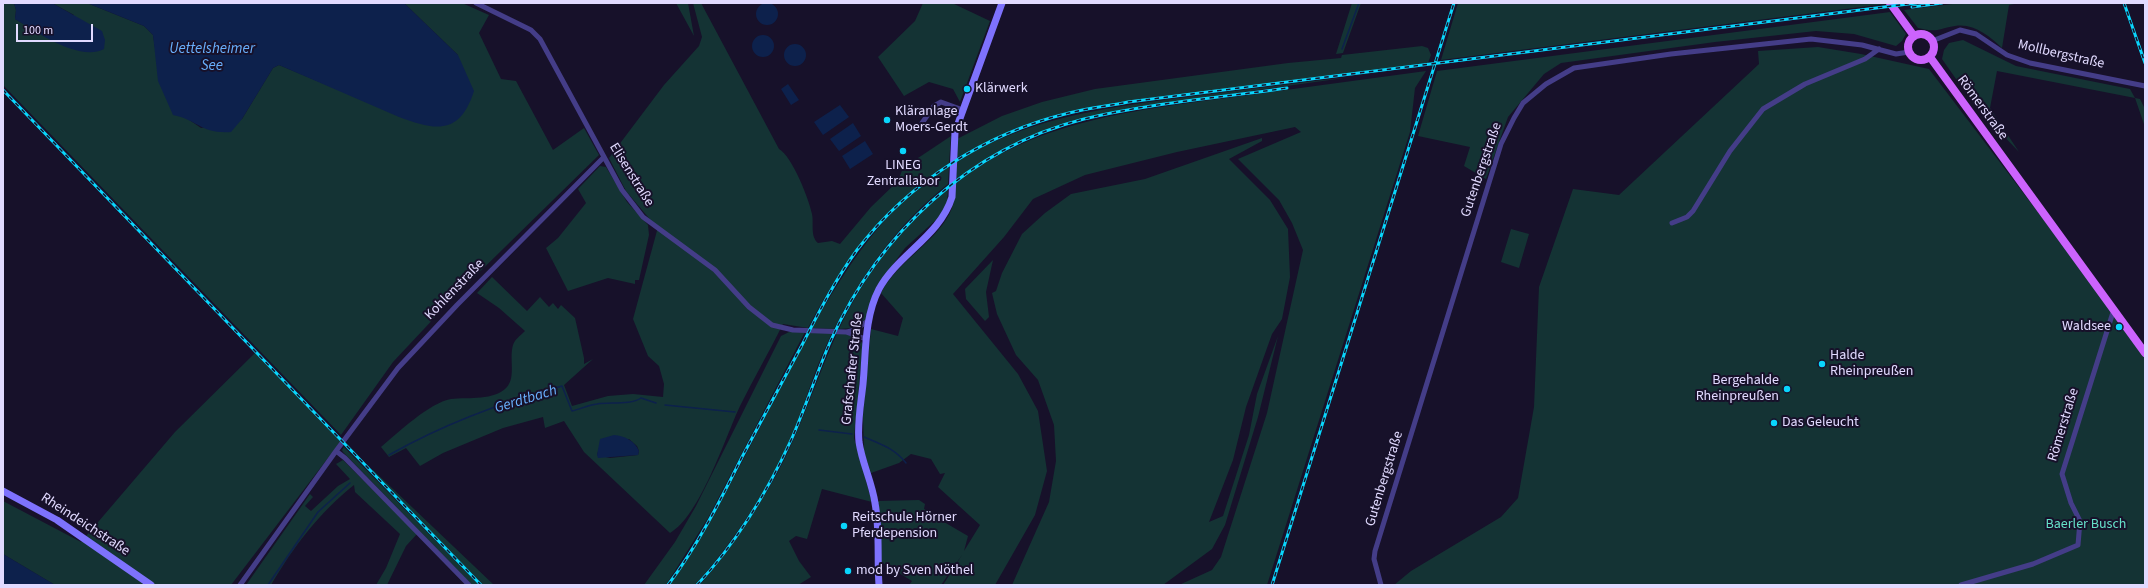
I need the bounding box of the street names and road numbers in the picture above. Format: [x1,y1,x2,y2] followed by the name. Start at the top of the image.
[2016,37,2106,73] street label: Mollbergstraße
[1953,72,2011,144] street label: Römerstraße
[1458,121,1506,219] street label: Gutenbergstraße
[605,140,657,210] street label: Elisenstraße
[422,256,488,324] street label: Kohlenstraße
[839,312,867,426] street label: Grafschafter Straße
[2045,386,2083,464] street label: Römerstraße
[1363,429,1407,529] street label: Gutenbergstraße
[37,490,133,560] street label: Rheindeichstraße

